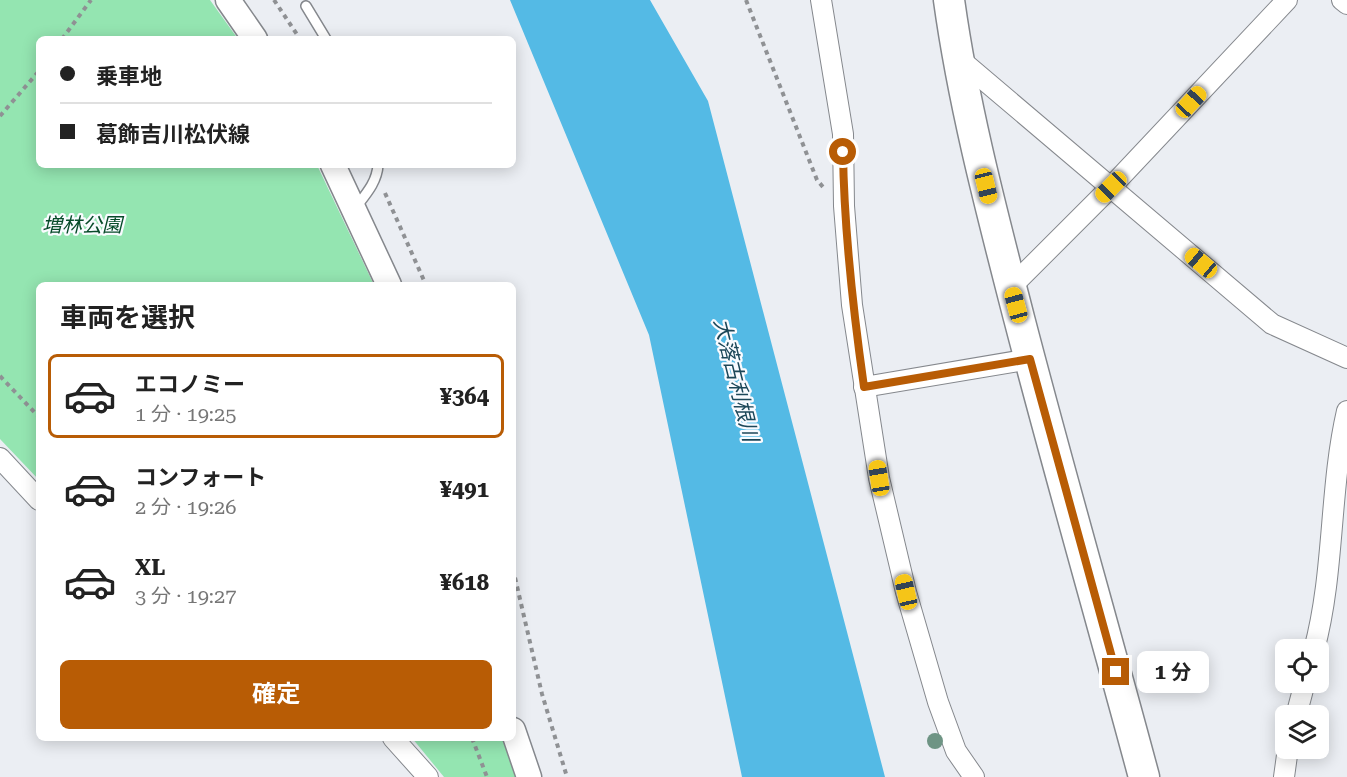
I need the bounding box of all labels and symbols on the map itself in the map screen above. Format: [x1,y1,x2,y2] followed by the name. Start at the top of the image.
[1172,83,1210,121] car
[829,138,856,165] route start
[973,166,999,206] car
[1092,168,1130,206] car
[42,213,125,237] park label: 増林公園
[1181,245,1221,281] car
[1003,285,1029,325] car
[709,316,763,446] water label: 大落古利根川
[867,459,891,497] car
[893,572,919,612] car
[1137,651,1209,693] callout: 1 分
[1102,658,1129,685] route end

